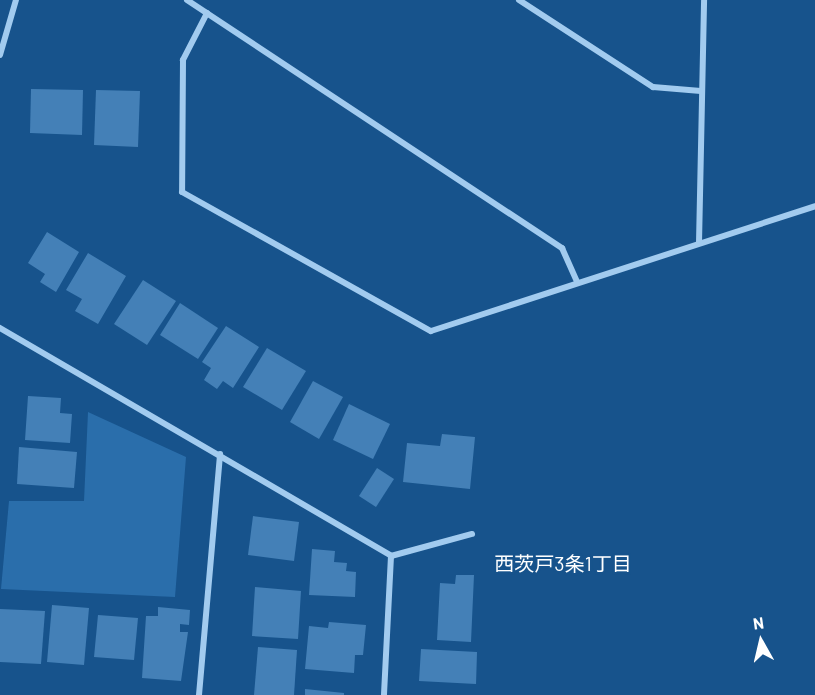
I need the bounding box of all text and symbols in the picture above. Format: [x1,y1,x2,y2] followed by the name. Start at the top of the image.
[494,551,632,575] district label: 西茨戸3条1丁目
[731,611,791,671] north arrow
[752,613,765,633] text: N

